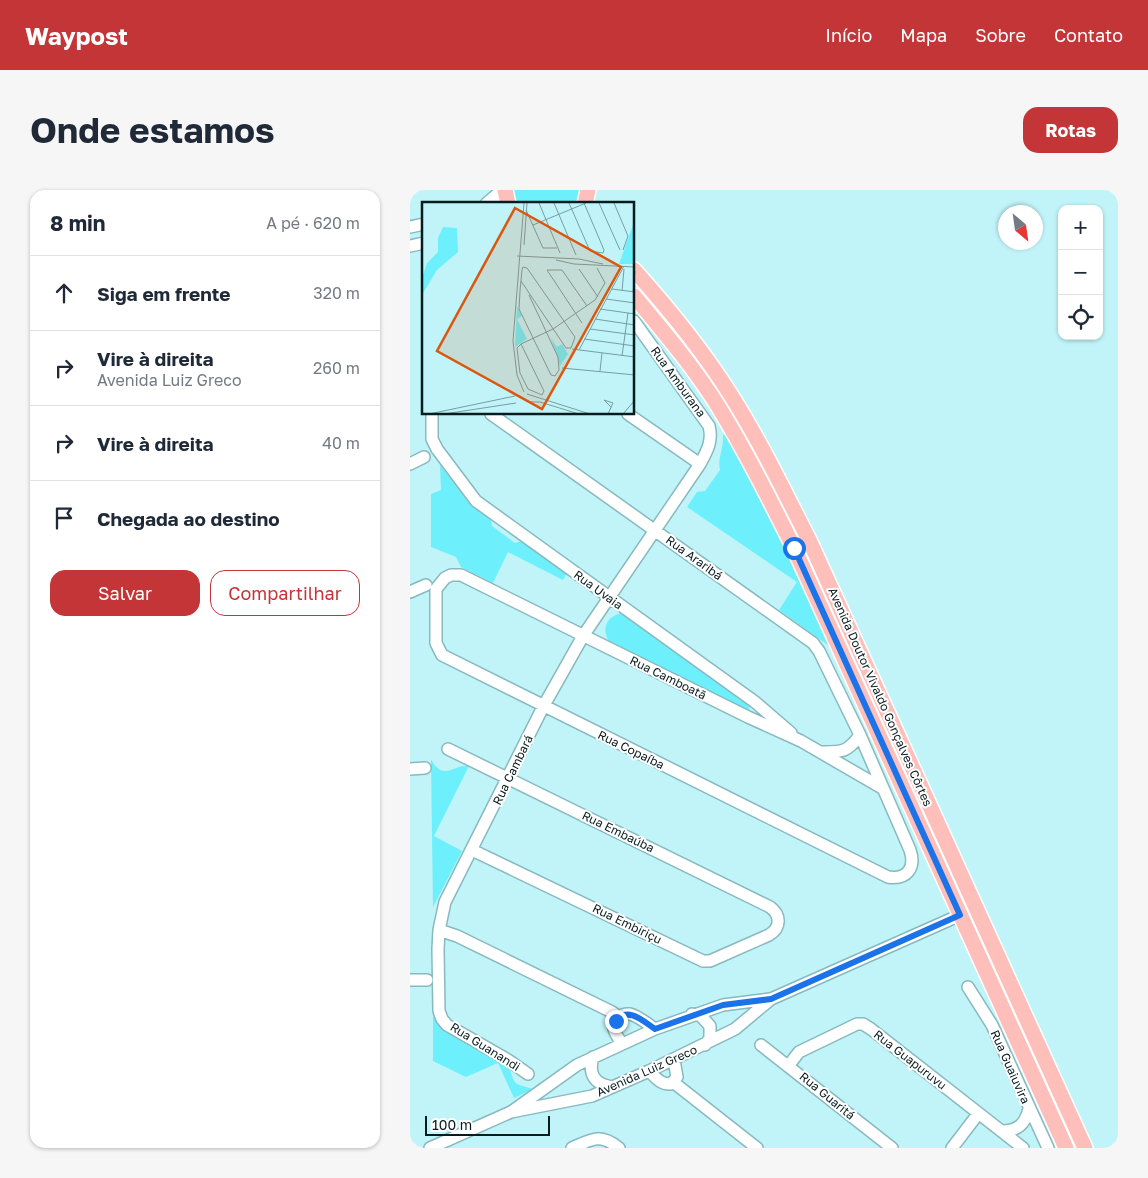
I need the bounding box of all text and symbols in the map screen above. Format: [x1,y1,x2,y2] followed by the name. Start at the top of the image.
[25,21,128,50] text: Waypost
[825,24,872,46] text: Início
[900,24,947,46] text: Mapa
[975,24,1026,46] text: Sobre
[1054,24,1123,46] text: Contato
[1023,107,1118,153] button: Rotas
[30,109,275,151] text: Onde estamos
[422,202,635,415] inset map
[998,205,1043,250] north arrow
[1058,205,1103,340] map controls
[1058,205,1103,250] button: +
[50,210,106,236] text: 8 min
[266,213,360,233] text: A pé · 620 m
[1058,250,1103,295] button: −
[50,279,78,307] icon: ahead
[97,282,231,305] text: Siga em frente
[313,283,360,303] text: 320 m
[1058,295,1103,340] button: locate
[648,343,709,420] street label: Rua Amburana
[97,347,214,370] text: Vire à direita
[50,354,78,382] icon: right
[313,358,360,378] text: 260 m
[97,370,242,390] text: Avenida Luiz Greco
[50,429,78,457] icon: right
[97,432,214,455] text: Vire à direita
[322,433,360,453] text: 40 m
[50,504,78,532] icon: arrive
[97,507,280,530] text: Chegada ao destino
[663,532,726,583] street label: Rua Araribá
[783,537,806,560] route start
[571,567,626,612] street label: Rua Uvaia
[50,570,200,616] button: Salvar
[210,570,360,616] button: Compartilhar
[825,585,936,809] street label: Avenida Doutor Vivaldo Gonçalves Côrtes
[627,653,709,703] street label: Rua Camboatã
[596,727,667,772] street label: Rua Copaíba
[489,732,536,807] street label: Rua Cambará
[580,808,657,855] street label: Rua Embaúba
[590,900,664,947] street label: Rua Embiriçu
[605,1010,628,1033] route end
[448,1019,523,1074] street label: Rua Guanandi
[871,1027,950,1093] street label: Rua Guapuruvu
[987,1028,1033,1106] street label: Rua Guaiuvira
[594,1042,699,1099] street label: Avenida Luiz Greco
[797,1069,858,1123] street label: Rua Guaritá
[425,1113,550,1136] scale bar
[432,1116,472,1133] text: 100 m

